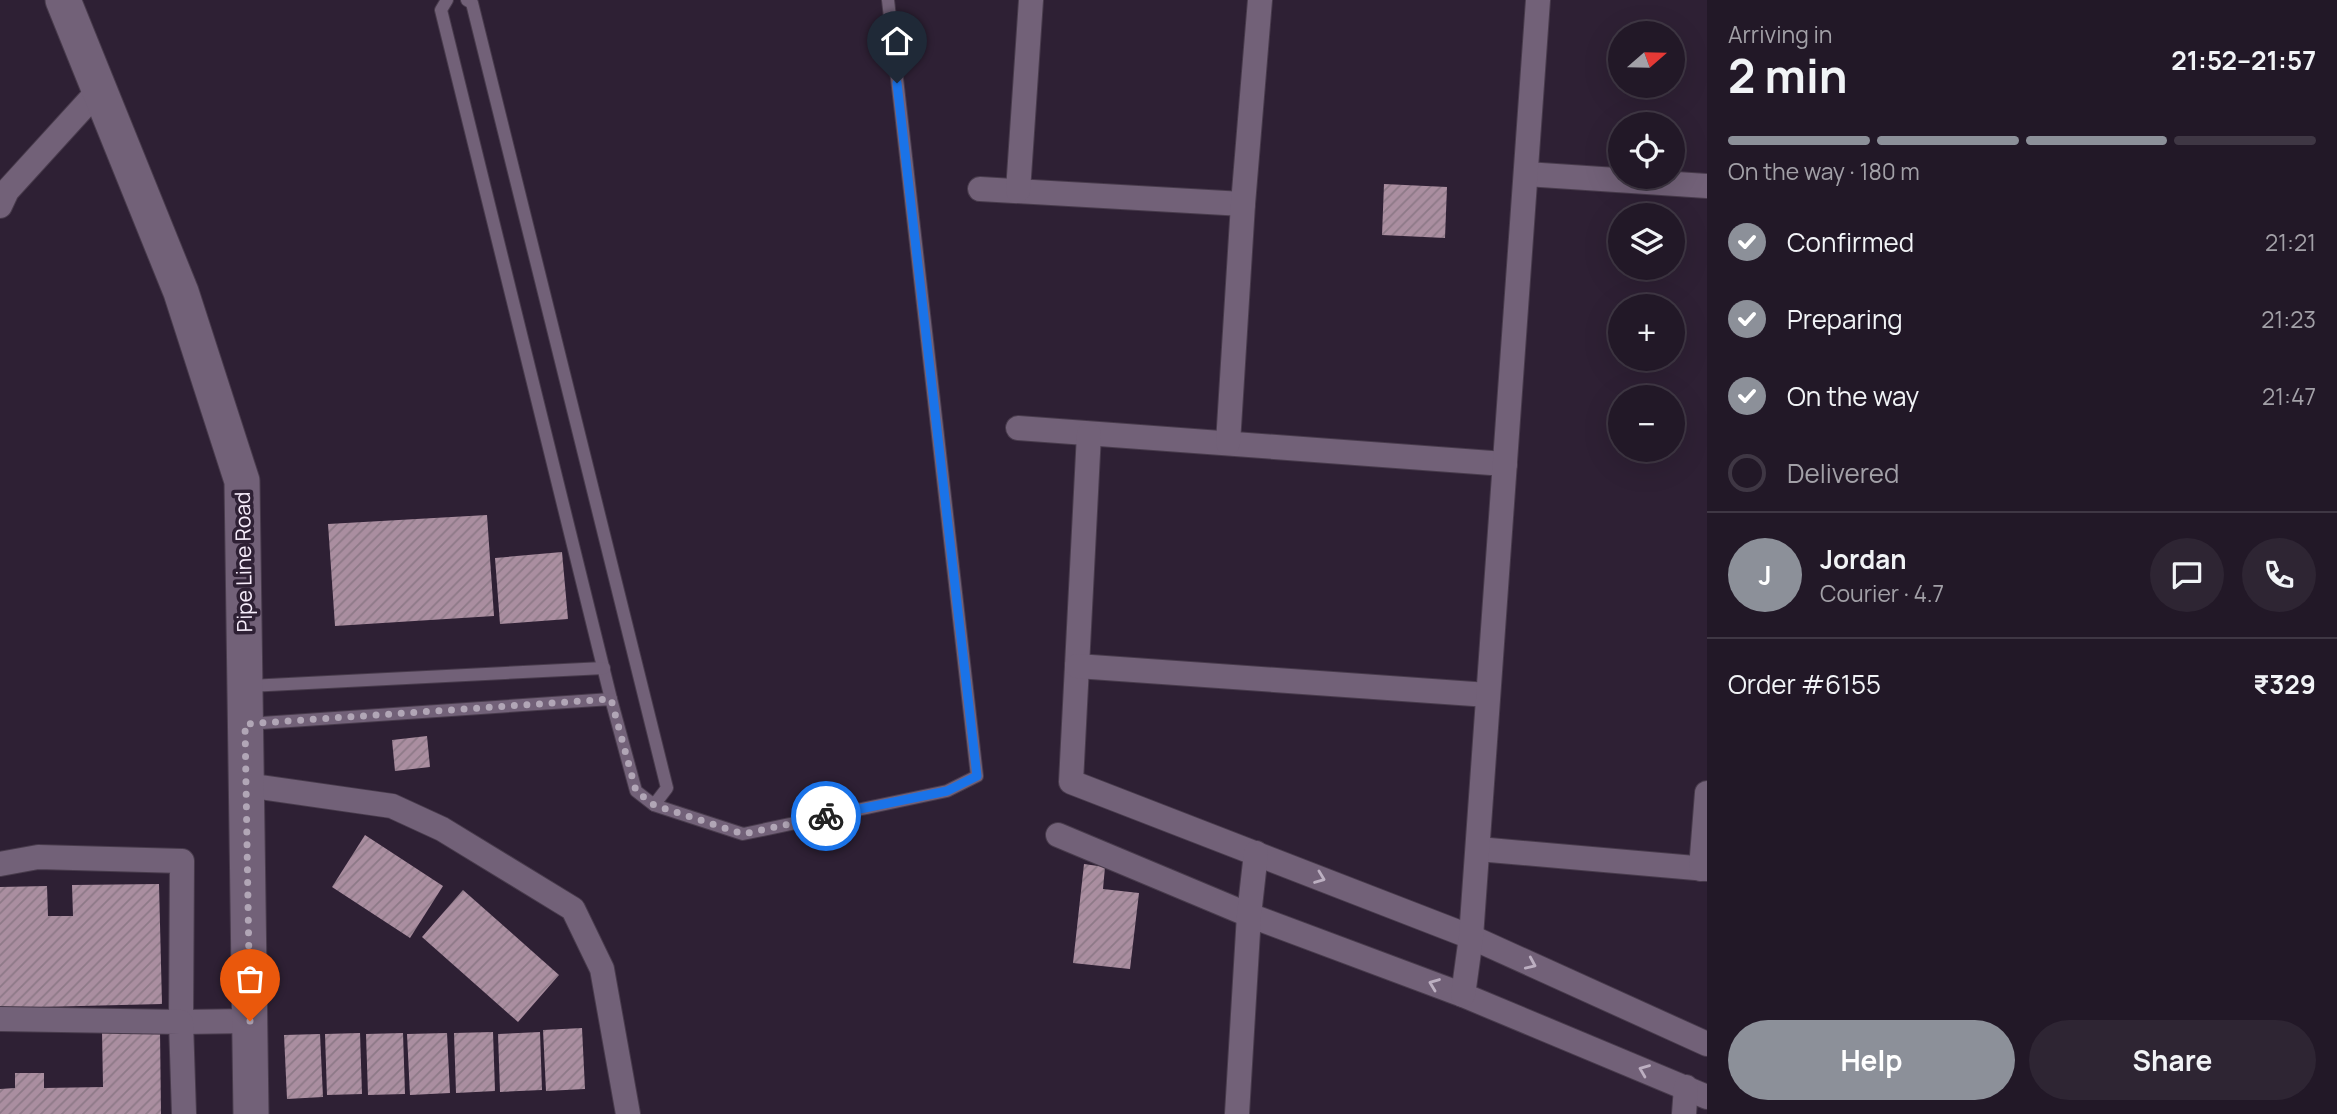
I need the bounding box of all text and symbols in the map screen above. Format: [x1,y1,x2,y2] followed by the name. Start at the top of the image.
[867,11,927,83] pin
[1728,18,1833,50] text: Arriving in
[1608,21,1685,98] north arrow
[1608,21,1685,462] map controls
[878,22,916,60] icon: home
[2171,42,2316,78] text: 21:52–21:57
[1728,44,1848,107] text: 2 min
[1608,112,1685,189] button: locate
[1728,155,1920,187] text: On the way · 180 m
[1608,203,1685,280] button: layers
[1728,223,1766,261] icon: check
[1787,224,1914,260] text: Confirmed
[2265,226,2316,258] text: 21:21
[1608,294,1685,371] button: +
[1728,300,1766,338] icon: check
[1787,301,1903,337] text: Preparing
[2261,303,2316,335] text: 21:23
[1728,377,1766,415] icon: check
[1787,378,1919,414] text: On the way
[2262,380,2316,412] text: 21:47
[1608,385,1685,462] button: −
[1787,455,1899,491] text: Delivered
[228,491,258,633] street label: Pipe Line Road
[2150,538,2224,612] button: chat
[2242,538,2316,612] button: phone
[1820,541,1906,577] text: Jordan
[1758,557,1772,593] text: J
[1820,577,1944,609] text: Courier · 4.7
[1728,666,1881,702] text: Order #6155
[2253,666,2316,702] text: ₹329
[791,781,861,851] courier
[807,797,845,835] icon: bike
[1314,870,1326,884] one-way arrow
[220,949,280,1021] pin
[1524,956,1536,970] one-way arrow
[231,960,269,998] icon: bag
[1428,979,1440,993] one-way arrow
[1728,1020,2015,1100] button: Help
[2029,1020,2316,1100] button: Share
[1639,1064,1652,1078] one-way arrow

